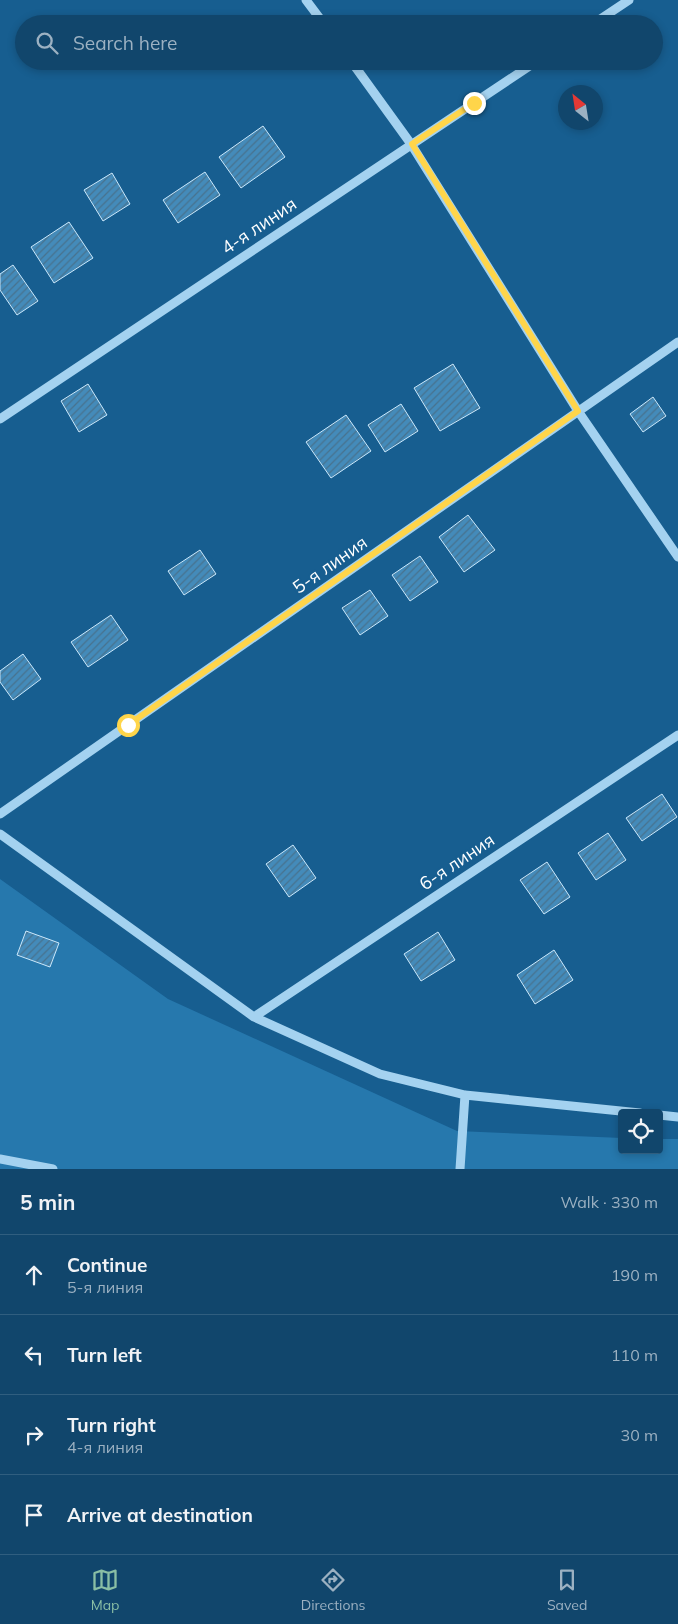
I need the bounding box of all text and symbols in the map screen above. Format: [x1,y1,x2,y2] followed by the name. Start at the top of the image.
[15,15,663,70] search box
[33,29,61,57] icon: search
[73,31,177,55] text: Search here
[558,85,603,130] north arrow
[463,92,486,115] route end
[217,192,301,259] street label: 4-я линия
[288,531,371,599] street label: 5-я линия
[117,714,140,737] route start
[415,828,499,895] street label: 6-я линия
[618,1109,663,1154] map controls
[618,1109,663,1154] button: locate
[20,1189,75,1215] text: 5 min
[560,1192,658,1212] text: Walk · 330 m
[67,1253,147,1277] text: Continue
[20,1261,48,1289] icon: ahead
[611,1265,658,1285] text: 190 m
[67,1277,143,1297] text: 5-я линия
[20,1341,48,1369] icon: left
[67,1343,142,1367] text: Turn left
[611,1345,658,1365] text: 110 m
[67,1413,156,1437] text: Turn right
[20,1421,48,1449] icon: right
[621,1425,658,1445] text: 30 m
[67,1437,143,1457] text: 4-я линия
[20,1501,48,1529] icon: arrive
[67,1503,253,1527] text: Arrive at destination
[91,1566,119,1614] tab: Map
[301,1566,366,1614] tab: Directions
[547,1566,587,1614] tab: Saved

